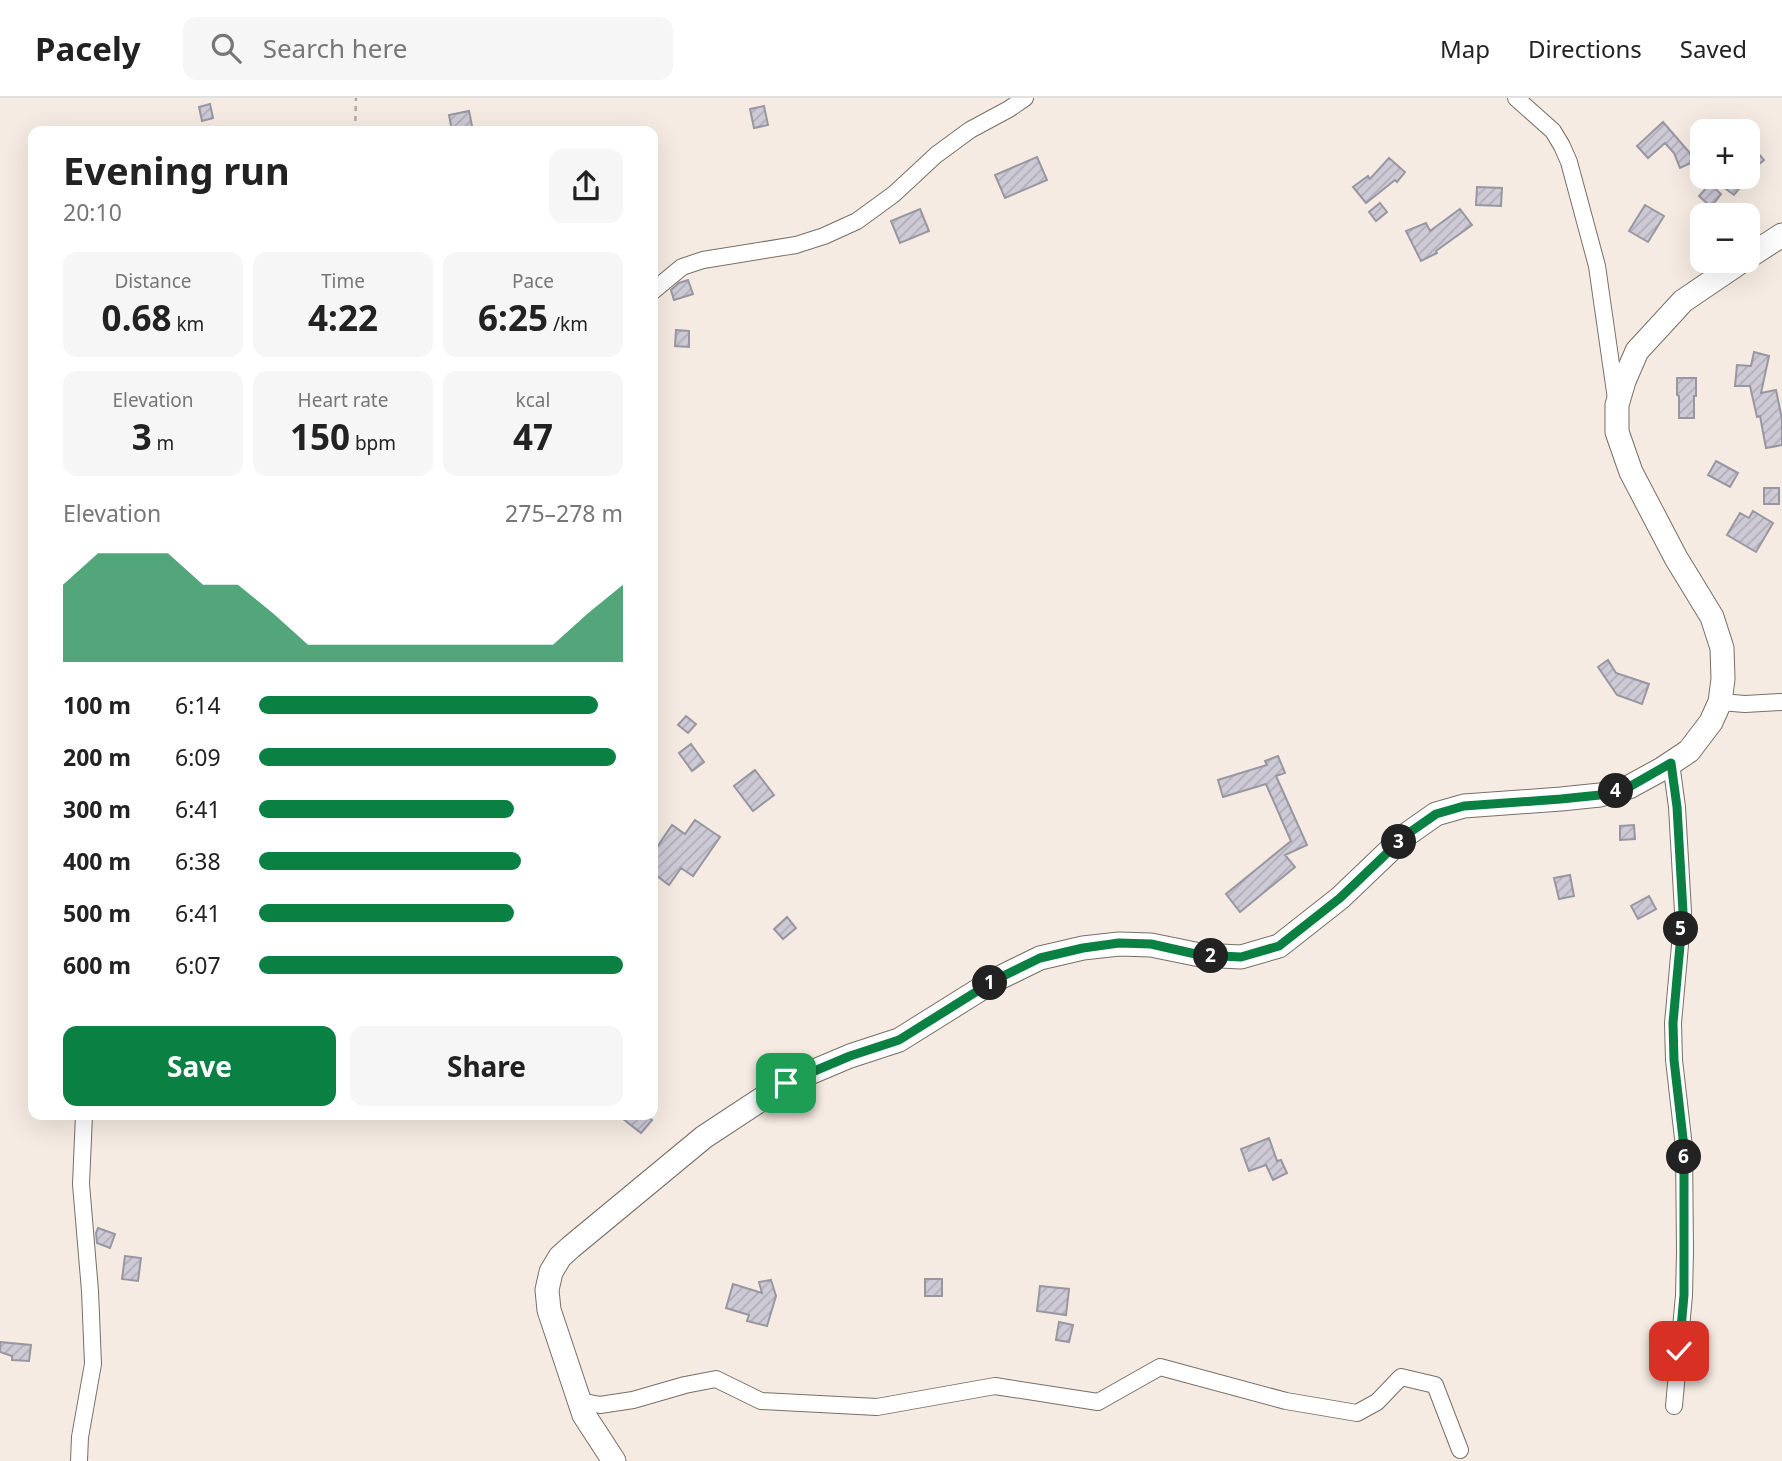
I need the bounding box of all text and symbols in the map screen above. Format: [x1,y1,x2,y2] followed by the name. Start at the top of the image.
[183,17,673,80] search box
[35,26,141,71] text: Pacely
[207,29,245,67] icon: search
[263,30,407,66] text: Search here
[1440,32,1490,65] text: Map
[1528,32,1642,65] text: Directions
[1680,32,1747,65] text: Saved
[1690,119,1760,273] map controls
[1690,119,1760,189] button: +
[63,144,290,196] text: Evening run
[549,149,623,223] button: share
[63,196,122,228] text: 20:10
[1690,203,1760,273] button: −
[115,268,191,294] text: Distance
[321,268,365,294] text: Time
[512,268,554,294] text: Pace
[102,294,172,341] text: 0.68
[308,294,378,341] text: 4:22
[478,294,548,341] text: 6:25
[172,311,204,337] text: km
[548,311,588,337] text: /km
[112,387,194,413] text: Elevation
[298,387,388,413] text: Heart rate
[516,387,550,413] text: kcal
[132,413,152,460] text: 3
[290,413,350,460] text: 150
[513,413,553,460] text: 47
[152,430,174,456] text: m
[350,430,396,456] text: bpm
[63,497,161,529] text: Elevation
[505,497,623,529] text: 275–278 m
[63,689,131,721] text: 100 m
[175,689,221,721] text: 6:14
[63,741,131,773] text: 200 m
[175,741,221,773] text: 6:09
[1598,774,1634,808] pin: 4
[1610,777,1621,803] text: 4
[63,793,131,825] text: 300 m
[175,793,221,825] text: 6:41
[1382,824,1416,860] pin: 3
[1393,828,1404,854] text: 3
[63,845,131,877] text: 400 m
[175,845,221,877] text: 6:38
[63,897,131,929] text: 500 m
[175,897,221,929] text: 6:41
[1664,912,1698,946] pin: 5
[1675,915,1686,941] text: 5
[1194,938,1228,974] pin: 2
[1205,942,1216,968] text: 2
[63,949,131,981] text: 600 m
[175,949,221,981] text: 6:07
[972,966,1007,1001] pin: 1
[984,969,995,995] text: 1
[63,1026,336,1106] button: Save
[350,1026,623,1106] button: Share
[756,1053,816,1113] pin
[767,1064,805,1102] icon: arrive
[1666,1140,1702,1174] pin: 6
[1678,1143,1689,1169] text: 6
[1649,1321,1709,1381] pin
[1660,1332,1698,1370] icon: check

